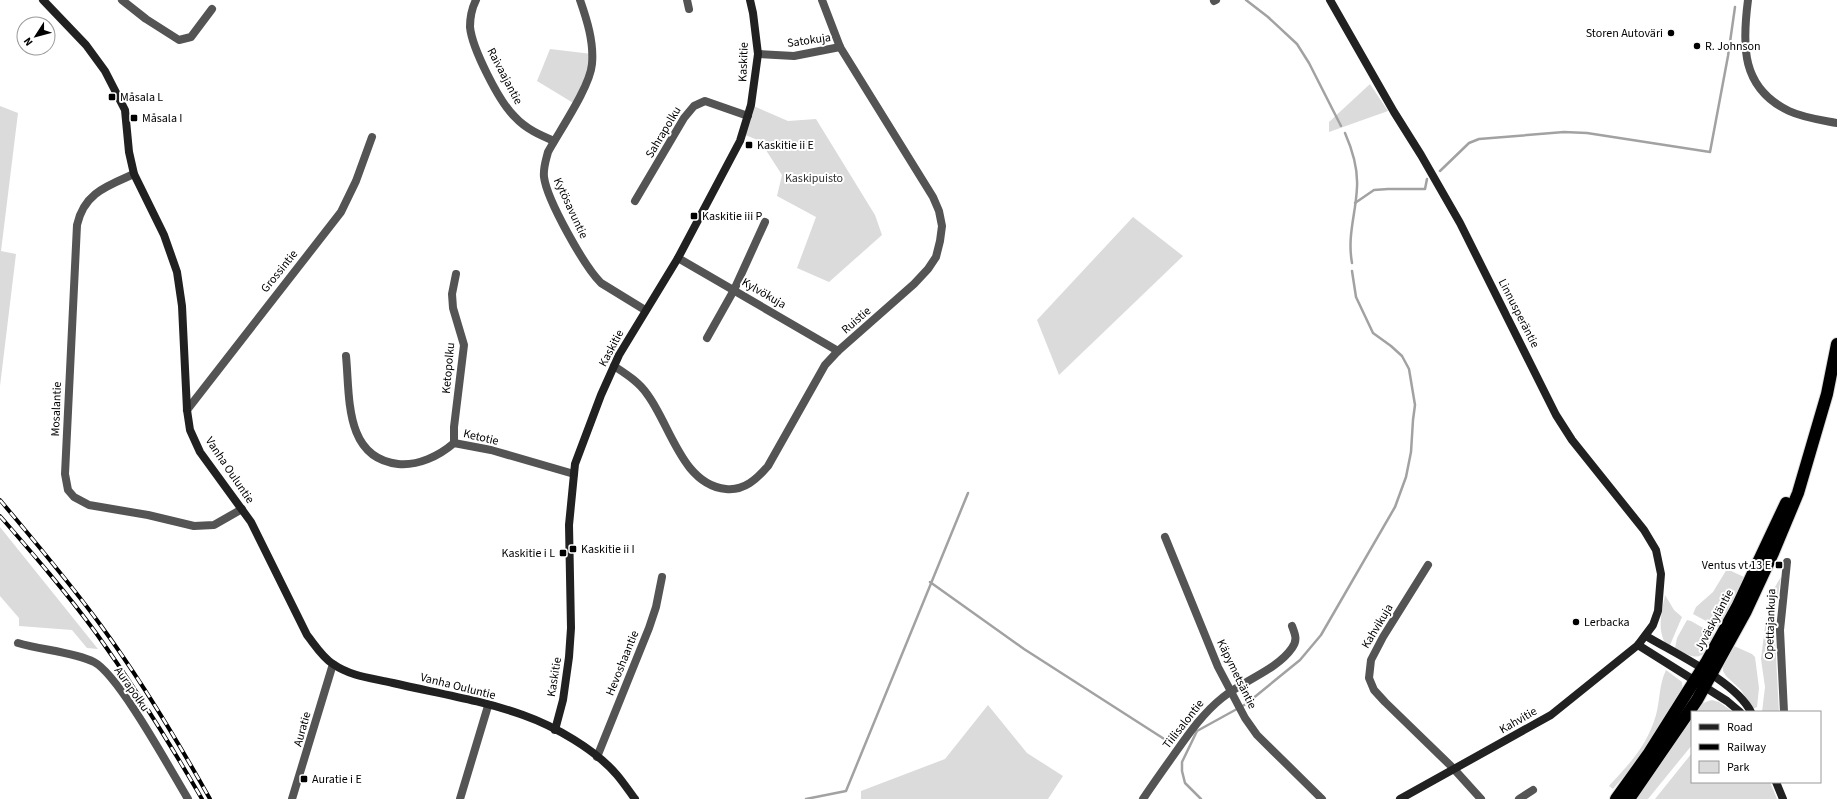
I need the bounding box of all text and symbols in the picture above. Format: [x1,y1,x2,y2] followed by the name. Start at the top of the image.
[16,16,56,56] north arrow
[1586,25,1663,42] place label: Storen Autoväri
[1666,28,1676,38] marker: Storen Autoväri
[786,29,832,52] street label: Satokuja
[20,34,37,49] text: N
[1705,38,1761,55] place label: R. Johnson
[1692,41,1702,51] marker: R. Johnson
[734,42,753,82] street label: Kaskitie
[483,45,527,108] street label: Raivaajantie
[120,89,163,106] place label: Måsala L
[107,92,117,102] marker: Måsala L
[641,103,686,161] street label: Sahrapolku
[142,110,183,127] place label: Måsala I
[129,113,139,123] marker: Måsala I
[757,137,814,154] place label: Kaskitie ii E
[744,140,754,150] marker: Kaskitie ii E
[785,170,843,187] park label: Kaskipuisto
[549,175,592,241] street label: Kytösavuntie
[702,208,763,225] place label: Kaskitie iii P
[689,211,699,221] marker: Kaskitie iii P
[257,246,302,296] street label: Grossintie
[738,274,789,313] street label: Kylvökuja
[1494,276,1543,351] street label: Linnusperäntie
[838,303,875,338] street label: Ruistie
[595,327,628,370] street label: Kaskitie
[438,342,459,394] street label: Ketopolku
[47,381,66,437] street label: Mosalantie
[462,425,500,450] street label: Ketotie
[201,434,258,507] street label: Vanha Ouluntie
[581,541,635,558] place label: Kaskitie ii I
[568,544,578,554] marker: Kaskitie ii I
[502,545,555,562] place label: Kaskitie i L
[558,548,568,558] marker: Kaskitie i L
[1702,557,1771,574] place label: Ventus vt 13 E
[1774,560,1784,570] marker: Ventus vt 13 E
[1691,586,1738,654] street label: Jyväskyläntie
[1761,588,1780,660] street label: Opettajankuja
[1357,601,1397,652] street label: Kahvikuja
[1584,614,1630,631] place label: Lerbacka
[1571,617,1581,627] marker: Lerbacka
[602,628,643,698] street label: Hevoshaantie
[1212,637,1261,712] street label: Käpymetsäntie
[543,656,566,698] street label: Kaskitie
[110,663,153,715] street label: Aurapolku
[418,669,497,704] street label: Vanha Ouluntie
[1159,696,1208,753] street label: Tiilisalontie
[1496,703,1540,738] street label: Kahvitie
[289,710,316,749] street label: Auratie
[1691,711,1821,783] legend
[1727,719,1753,736] text: Road
[1727,739,1766,756] text: Railway
[1727,759,1749,776] text: Park
[312,771,362,788] place label: Auratie i E
[299,774,309,784] marker: Auratie i E

